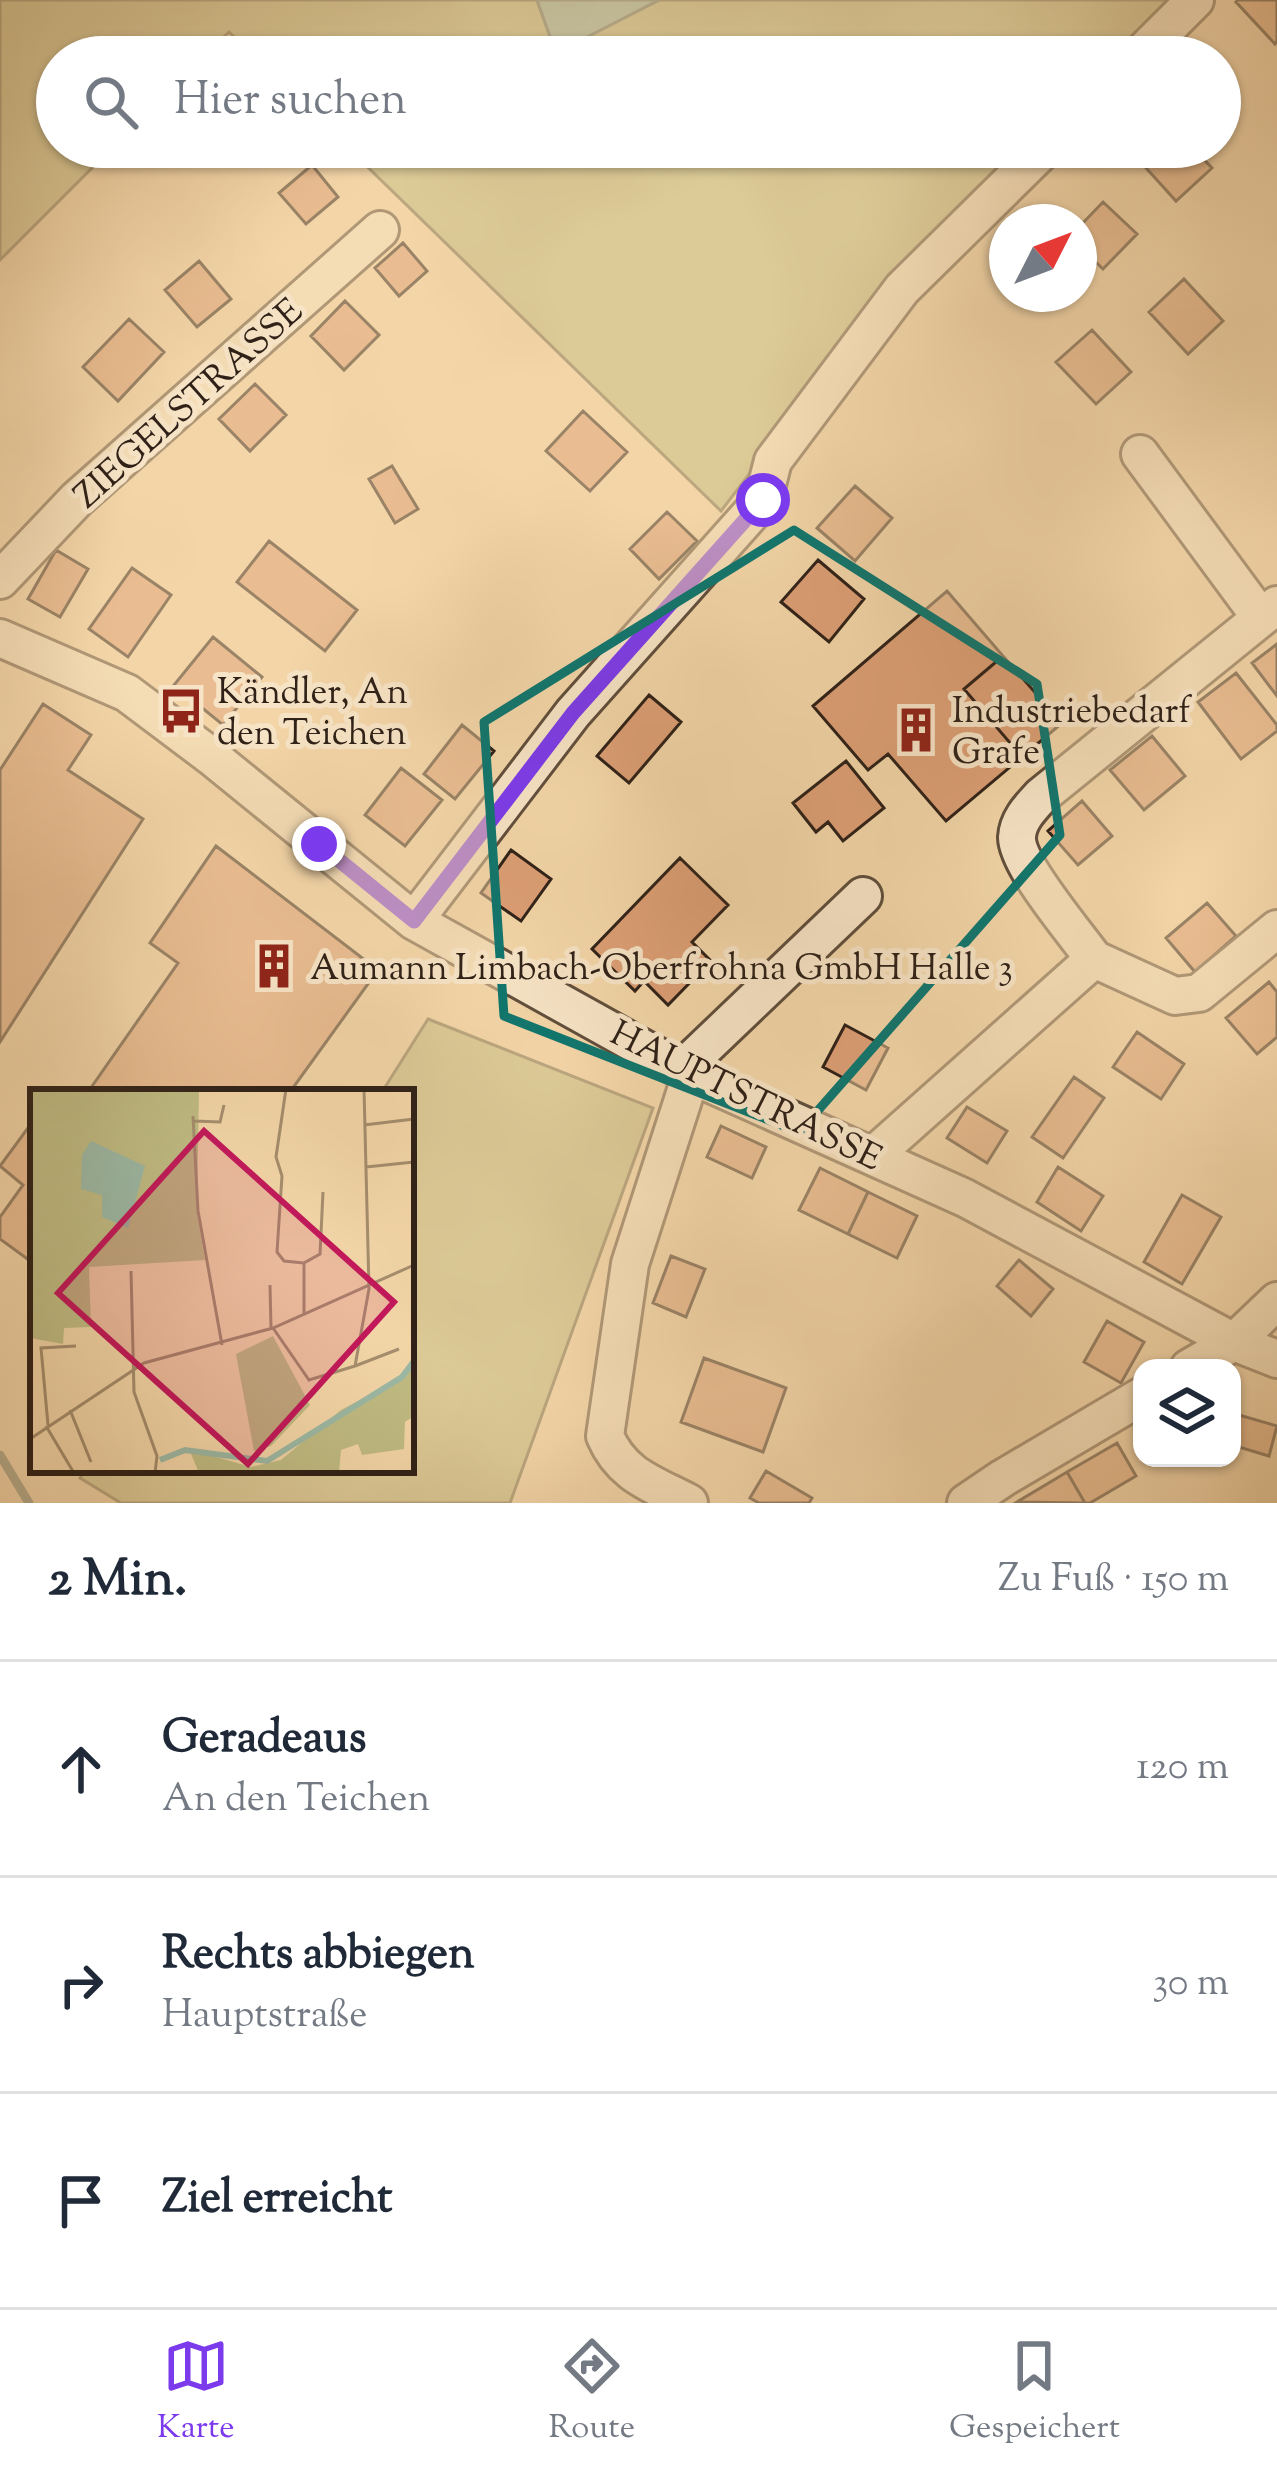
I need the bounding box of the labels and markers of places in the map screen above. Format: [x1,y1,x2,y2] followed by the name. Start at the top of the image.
[217,668,408,761] place label: Kändler, An den Teichen
[156,686,206,736] bus stop icon: Kändler, An den Teichen
[952,687,1192,780] place label: Industriebedarf Grafe
[891,705,941,755] building icon: Industriebedarf Grafe
[249,941,299,991] building icon: Aumann Limbach-Oberfrohna GmbH Halle 3
[310,944,1013,996] place label: Aumann Limbach-Oberfrohna GmbH Halle 3

